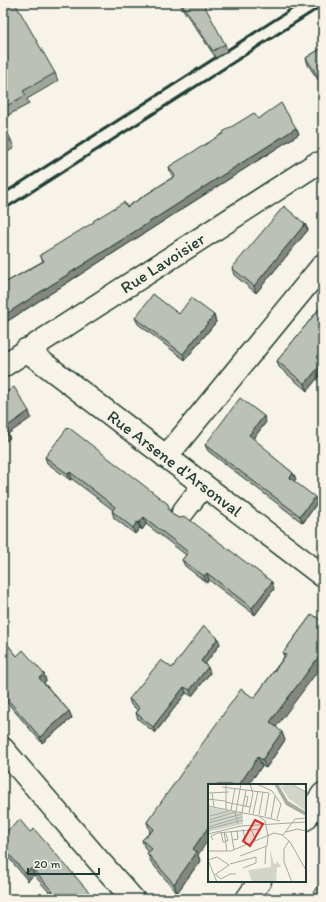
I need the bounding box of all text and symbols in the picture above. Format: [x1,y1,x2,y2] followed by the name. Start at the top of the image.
[117,228,209,298] street label: Rue Lavoisier
[104,406,246,521] street label: Rue Arsene d'Arsonval
[208,784,306,882] inset map
[28,850,99,876] scale bar
[34,857,61,871] text: 20 m

